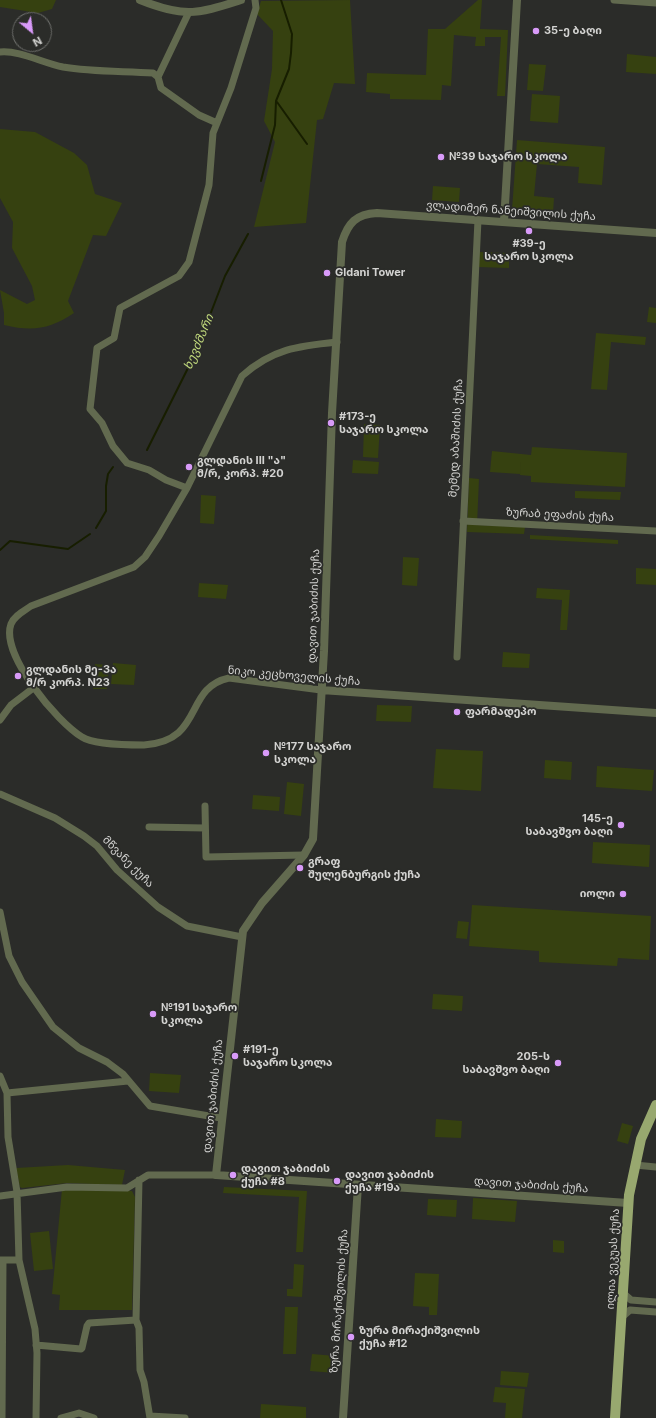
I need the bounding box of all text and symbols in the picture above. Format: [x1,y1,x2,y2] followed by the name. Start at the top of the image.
[12,12,52,52] north arrow
[544,24,602,38] place label: 35-ე ბაღი
[531,26,541,36] marker: 35-ე ბაღი
[30,33,44,50] text: N
[449,150,567,164] place label: №39 საჯარო სკოლა
[436,152,446,162] marker: №39 საჯარო სკოლა
[426,198,596,224] street label: ვლადიმერ ნანეიშვილის ქუჩა
[524,226,534,236] marker: #39-ე საჯარო სკოლა
[484,237,574,263] place label: #39-ე საჯარო სკოლა
[335,266,405,280] place label: Gldani Tower
[322,268,332,278] marker: Gldani Tower
[181,312,217,372] water label: ხევძმარი
[446,378,466,498] street label: მემედ აბაშიძის ქუჩა
[339,410,428,436] place label: #173-ე საჯარო სკოლა
[326,418,336,428] marker: #173-ე საჯარო სკოლა
[197,454,286,480] place label: გლდანის III "ა" მ/რ, კორპ. #20
[184,462,194,472] marker: გლდანის III "ა" მ/რ, კორპ. #20
[506,506,614,524] street label: ზურაბ ეფაძის ქუჩა
[305,549,323,663] street label: დავით ჯაბიძის ქუჩა
[26,663,116,689] place label: გლდანის მე-3ა მ/რ კორპ. N23
[227,664,361,688] street label: ნიკო კეცხოველის ქუჩა
[13,671,23,681] marker: გლდანის მე-3ა მ/რ კორპ. N23
[465,705,536,719] place label: ფარმადეპო
[452,707,462,717] marker: ფარმადეპო
[274,740,351,766] place label: №177 საჯარო სკოლა
[261,748,271,758] marker: №177 საჯარო სკოლა
[525,812,613,838] place label: 145-ე საბავშვო ბაღი
[616,820,626,830] marker: 145-ე საბავშვო ბაღი
[100,834,156,890] street label: მწვანე ქუჩა
[308,855,420,881] place label: გრაფ შულენბურგის ქუჩა
[295,863,305,873] marker: გრაფ შულენბურგის ქუჩა
[580,887,615,901] place label: იოლი
[618,889,628,899] marker: იოლი
[161,1001,237,1027] place label: №191 საჯარო სკოლა
[148,1009,158,1019] marker: №191 საჯარო სკოლა
[200,1038,226,1154] street label: დავით ჯაბიძის ქუჩა
[243,1043,332,1069] place label: #191-ე საჯარო სკოლა
[462,1050,550,1076] place label: 205-ს საბავშვო ბაღი
[230,1051,240,1061] marker: #191-ე საჯარო სკოლა
[553,1058,563,1068] marker: 205-ს საბავშვო ბაღი
[241,1162,330,1188] place label: დავით ჯაბიძის ქუჩა #8
[345,1168,434,1194] place label: დავით ჯაბიძის ქუჩა #19ა
[228,1170,238,1180] marker: დავით ჯაბიძის ქუჩა #8
[473,1174,589,1196] street label: დავით ჯაბიძის ქუჩა
[332,1176,342,1186] marker: დავით ჯაბიძის ქუჩა #19ა
[604,1208,622,1310] street label: ილია ვეკუას ქუჩა
[327,1228,351,1374] street label: ზურა მირაქიშვილის ქუჩა
[359,1324,480,1350] place label: ზურა მირაქიშვილის ქუჩა #12
[346,1332,356,1342] marker: ზურა მირაქიშვილის ქუჩა #12

